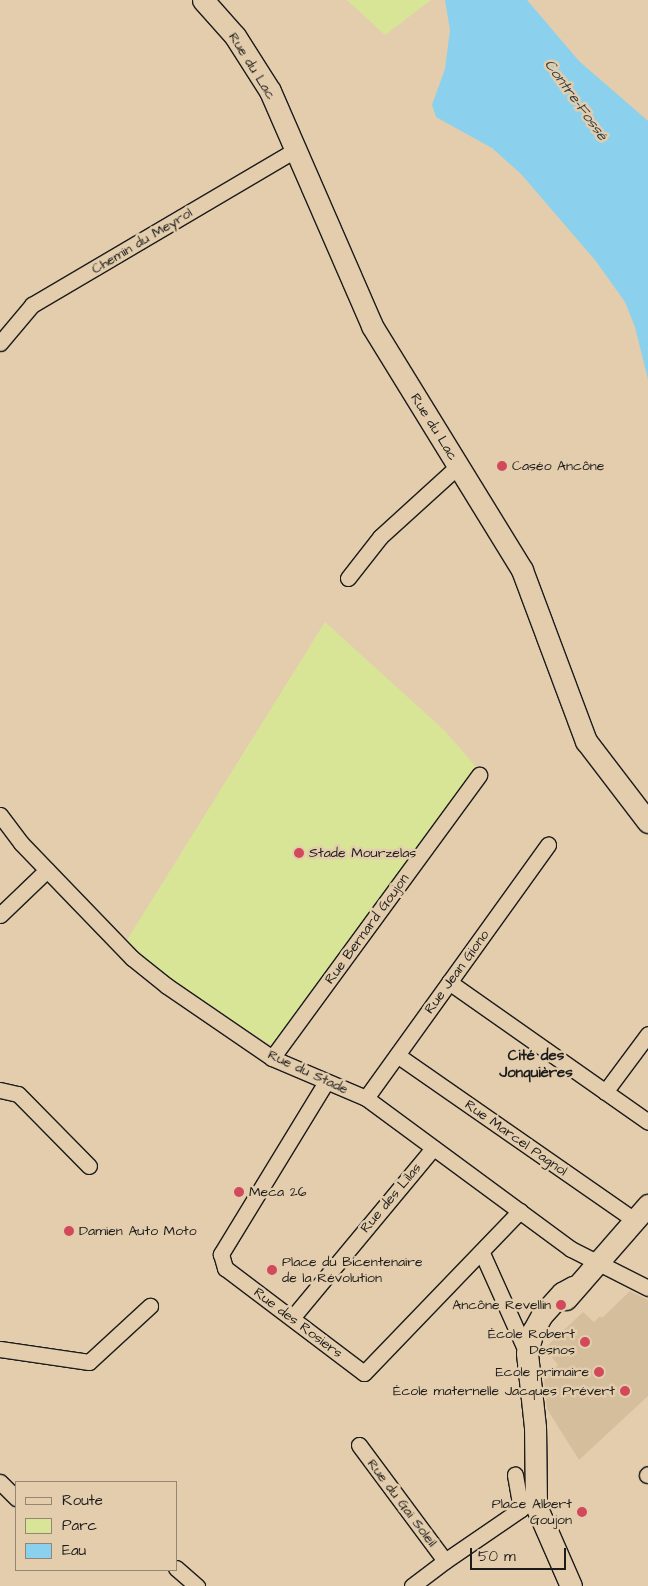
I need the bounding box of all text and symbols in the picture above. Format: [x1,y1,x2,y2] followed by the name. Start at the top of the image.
[225,29,279,103] street label: Rue du Lac
[541,56,611,144] water label: Contre-Fossé
[89,204,195,278] street label: Chemin du Meyrol
[407,390,461,464] street label: Rue du Lac
[512,458,604,474] place label: Caséo Ancône
[496,460,508,472] marker: Caséo Ancône
[309,845,416,861] place label: Stade Mourzelas
[293,847,305,859] marker: Stade Mourzelas
[321,871,413,987] street label: Rue Bernard Goujon
[421,927,493,1017] street label: Rue Jean Giono
[265,1046,351,1098] street label: Rue du Stade
[499,1046,573,1081] district label: Cité des Jonquières
[462,1096,570,1180] street label: Rue Marcel Pagnol
[357,1160,425,1236] street label: Rue des Lilas
[249,1184,307,1200] place label: Meca 26
[233,1186,245,1198] marker: Meca 26
[79,1223,197,1239] place label: Damien Auto Moto
[63,1225,75,1237] marker: Damien Auto Moto
[282,1254,422,1286] place label: Place du Bicentenaire de la Révolution
[266,1264,278,1276] marker: Place du Bicentenaire de la Révolution
[250,1284,346,1362] street label: Rue des Rosiers
[452,1297,551,1313] place label: Ancône Revellin
[555,1299,567,1311] marker: Ancône Revellin
[488,1326,575,1358] place label: École Robert Desnos
[579,1336,591,1348] marker: École Robert Desnos
[496,1364,589,1380] place label: Ecole primaire
[593,1366,605,1378] marker: Ecole primaire
[393,1383,615,1399] place label: École maternelle Jacques Prévert
[619,1385,631,1397] marker: École maternelle Jacques Prévert
[363,1456,441,1550] street label: Rue du Gai Soleil
[15,1481,178,1571] legend
[62,1490,103,1511] text: Route
[492,1496,572,1528] place label: Place Albert Goujon
[576,1506,588,1518] marker: Place Albert Goujon
[62,1515,97,1536] text: Parc
[473,1538,569,1570] scale bar
[62,1540,86,1561] text: Eau
[478,1546,516,1567] text: 50 m

